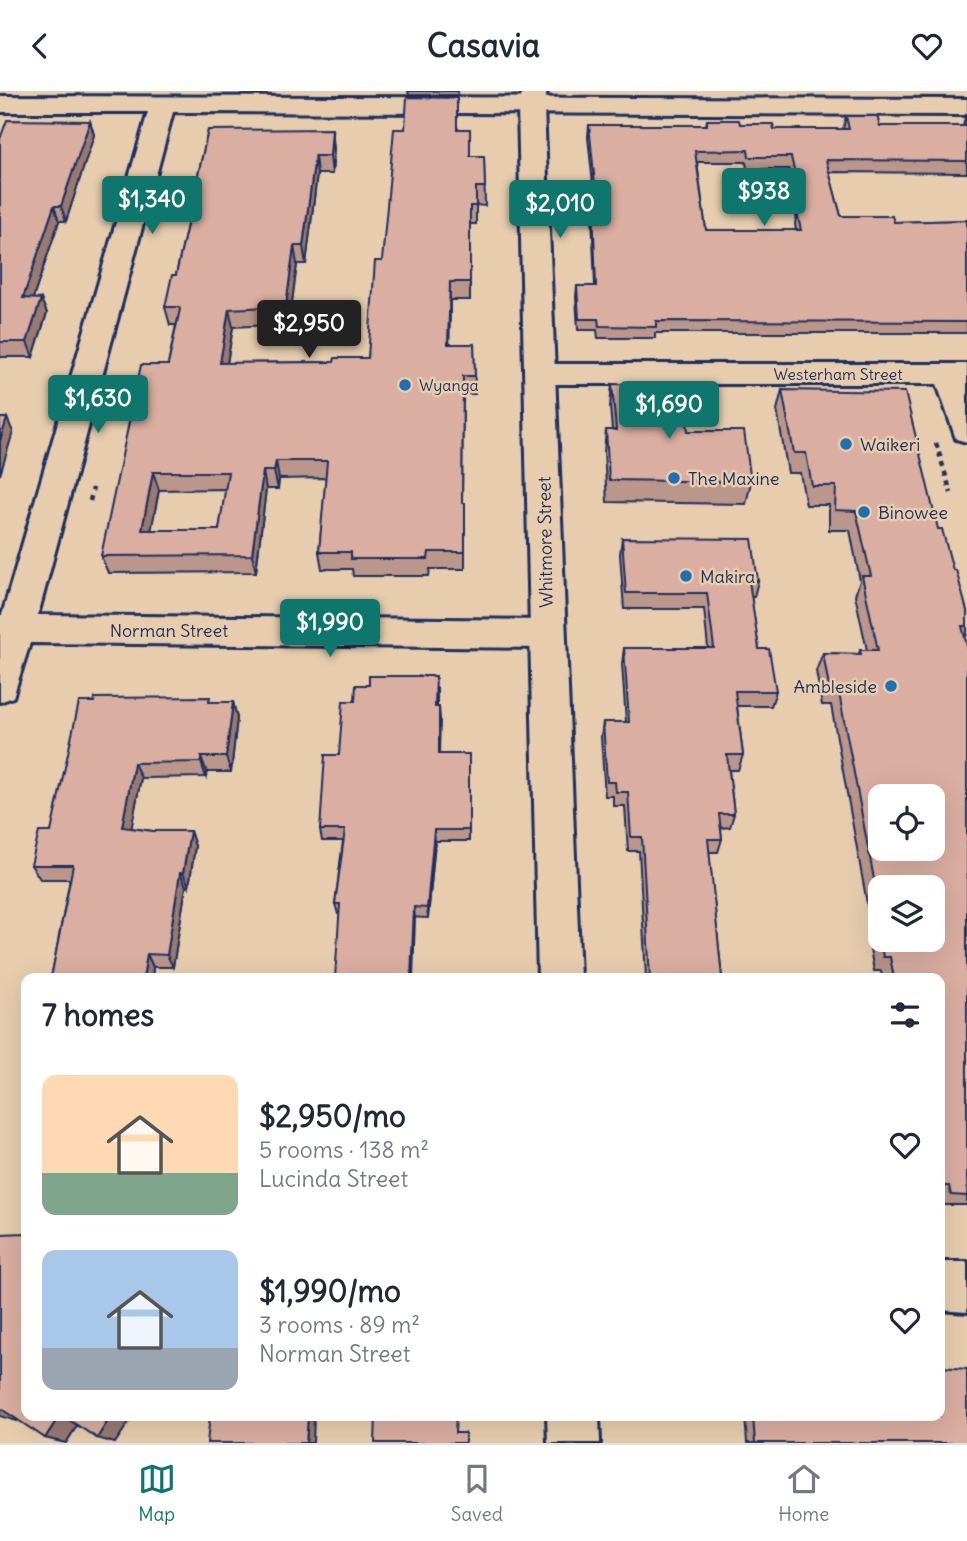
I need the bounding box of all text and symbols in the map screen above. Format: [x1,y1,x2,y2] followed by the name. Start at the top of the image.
[427,25,540,66] text: Casavia
[21,27,59,65] icon: back
[908,27,946,65] icon: heart
[723,169,805,228] pin: $938
[738,176,790,205] text: $938
[95,177,209,236] pin: $1,340
[503,181,617,240] pin: $2,010
[118,184,186,213] text: $1,340
[525,188,595,217] text: $2,010
[252,301,366,360] pin: $2,950
[273,308,345,337] text: $2,950
[773,364,903,384] street label: Westerham Street
[41,375,155,435] pin: $1,630
[419,375,479,395] place label: Wyanga
[397,377,413,393] marker: Wyanga
[612,381,726,441] pin: $1,690
[64,383,132,412] text: $1,630
[635,389,703,418] text: $1,690
[860,433,920,456] place label: Waikeri
[838,436,854,452] marker: Waikeri
[688,467,780,490] place label: The Maxine
[666,470,682,486] marker: The Maxine
[532,476,558,608] street label: Whitmore Street
[878,501,948,524] place label: Binowee
[856,504,872,520] marker: Binowee
[700,565,755,588] place label: Makira
[678,568,694,584] marker: Makira
[273,599,387,659] pin: $1,990
[296,607,364,636] text: $1,990
[110,619,228,642] street label: Norman Street
[794,675,877,698] place label: Ambleside
[883,678,899,694] marker: Ambleside
[868,784,945,952] map controls
[868,784,945,861] button: locate
[868,875,945,952] button: layers
[42,996,154,1034] text: 7 homes
[886,996,924,1034] icon: filters
[259,1097,406,1135] text: $2,950/mo
[98,1103,182,1187] icon: home
[886,1126,924,1164] icon: heart
[259,1135,429,1164] text: 5 rooms · 138 m²
[259,1164,408,1193] text: Lucinda Street
[259,1272,401,1310] text: $1,990/mo
[98,1278,182,1362] icon: home
[886,1301,924,1339] icon: heart
[259,1310,420,1339] text: 3 rooms · 89 m²
[259,1339,410,1368] text: Norman Street
[138,1460,176,1526] tab: Map
[451,1460,503,1526] tab: Saved
[778,1460,829,1526] tab: Home

